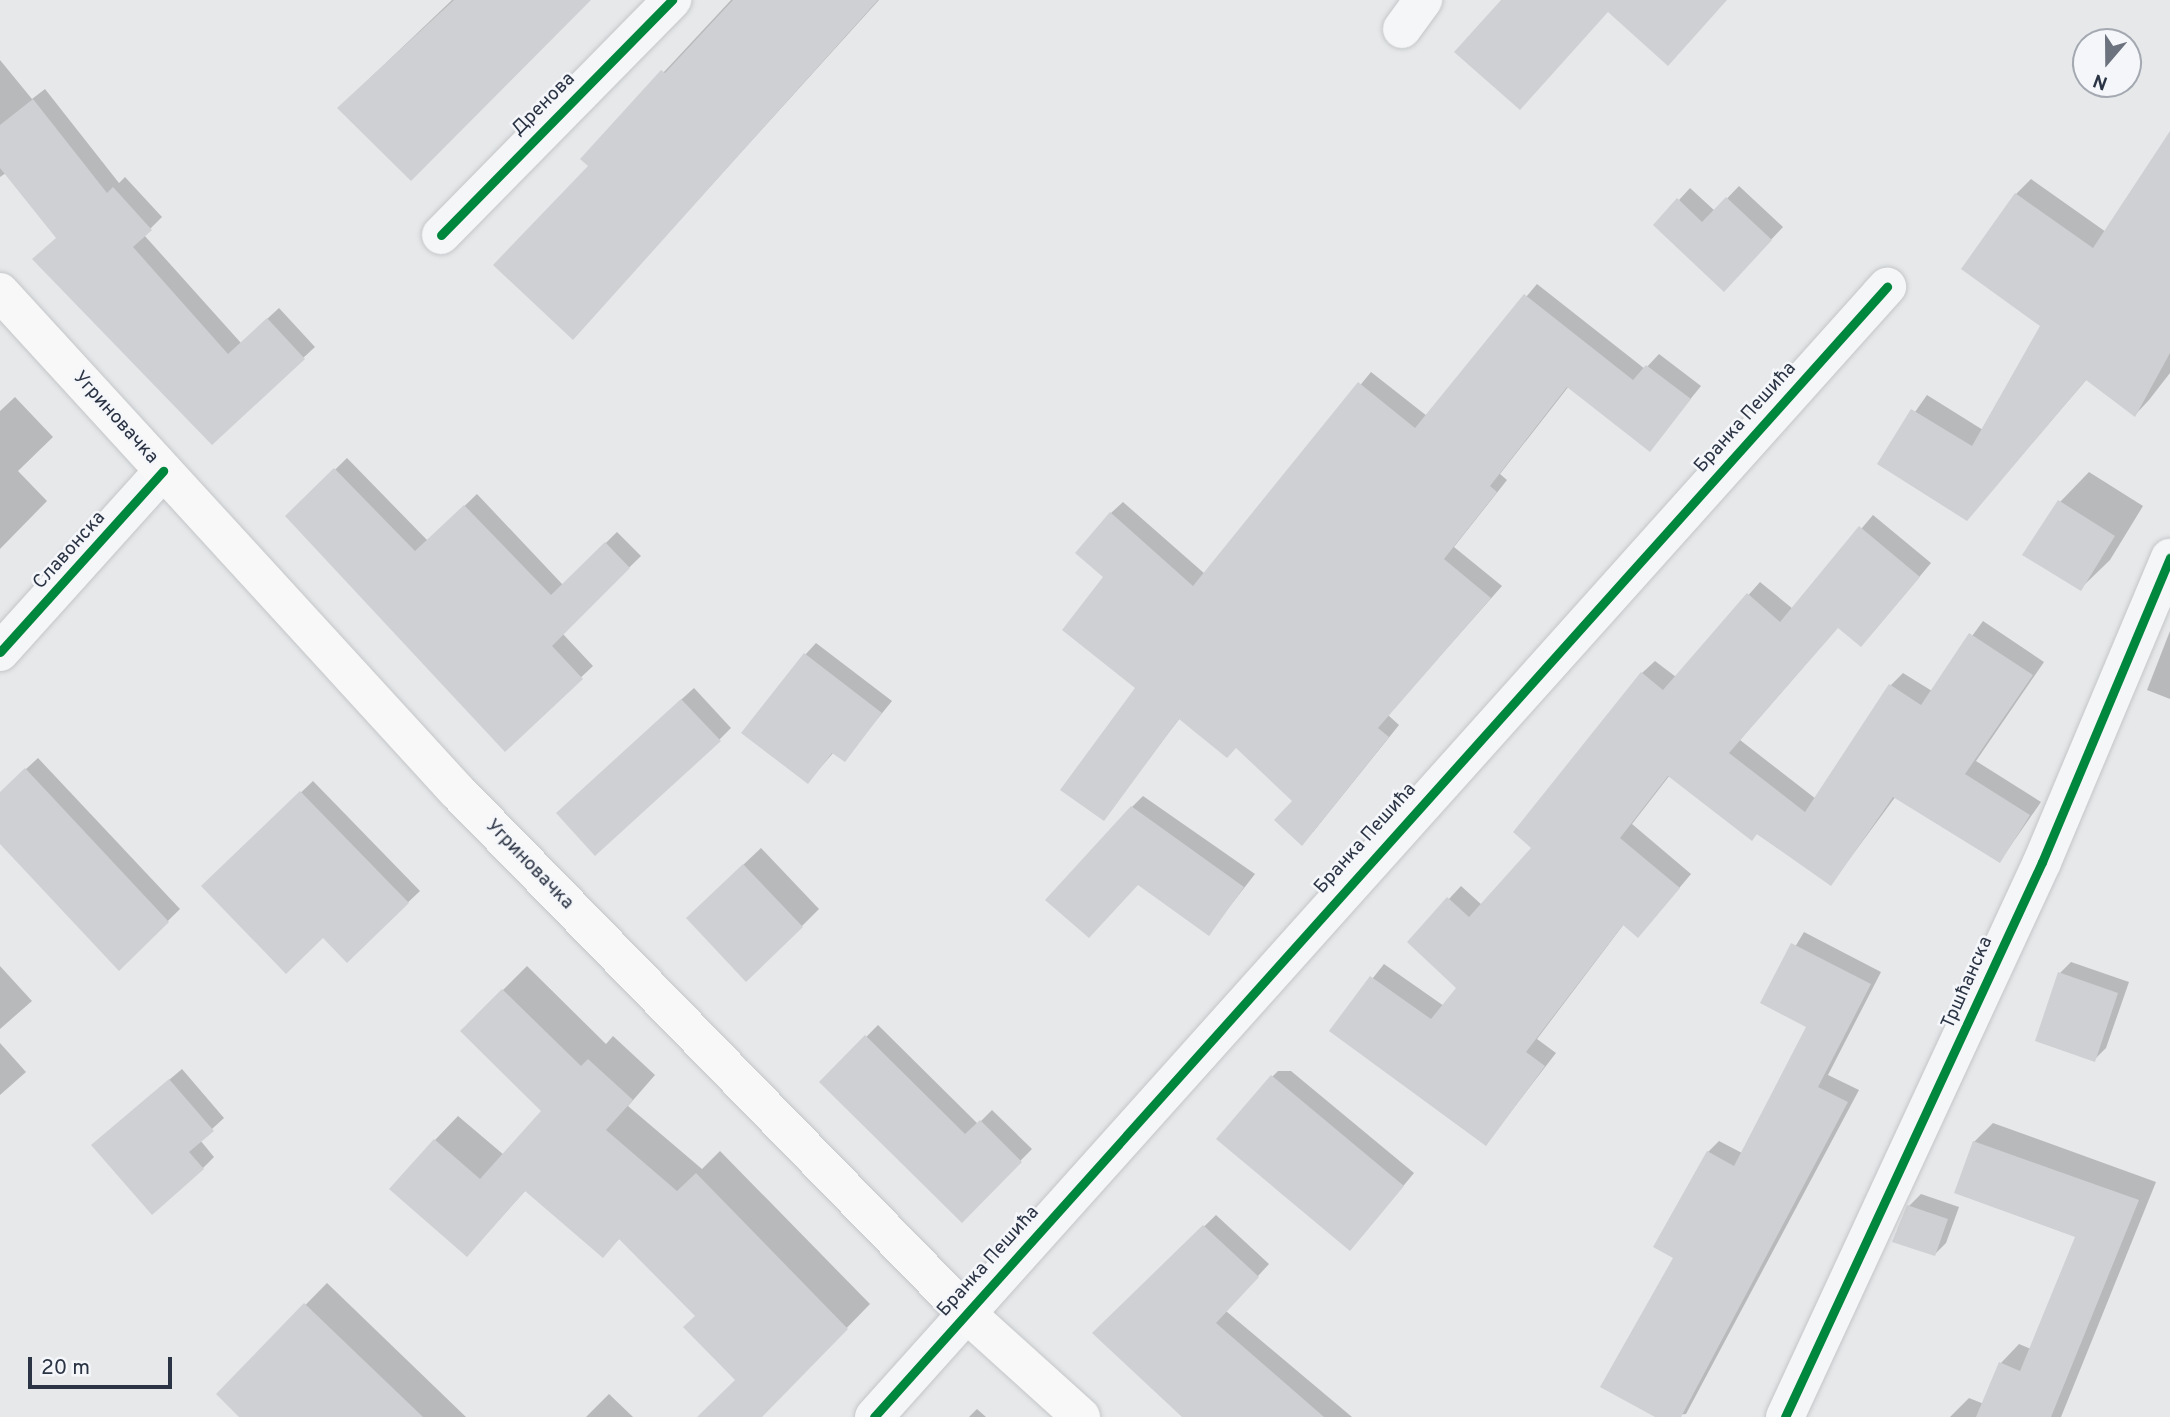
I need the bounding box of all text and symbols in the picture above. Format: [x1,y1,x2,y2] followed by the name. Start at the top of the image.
[2072,28,2142,98] north arrow
[2090,67,2111,94] text: N
[508,69,580,141] street label: Дренова
[1690,358,1802,478] street label: Бранка Пешића
[68,367,162,469] street label: Угриновачка
[29,507,111,595] street label: Славонска
[1310,779,1422,899] street label: Бранка Пешића
[480,815,578,915] street label: Угриновачка
[1938,933,1998,1033] street label: Тршћанска
[933,1202,1045,1322] street label: Бранка Пешића
[32,1344,175,1388] scale bar
[41,1355,90,1382] text: 20 m

